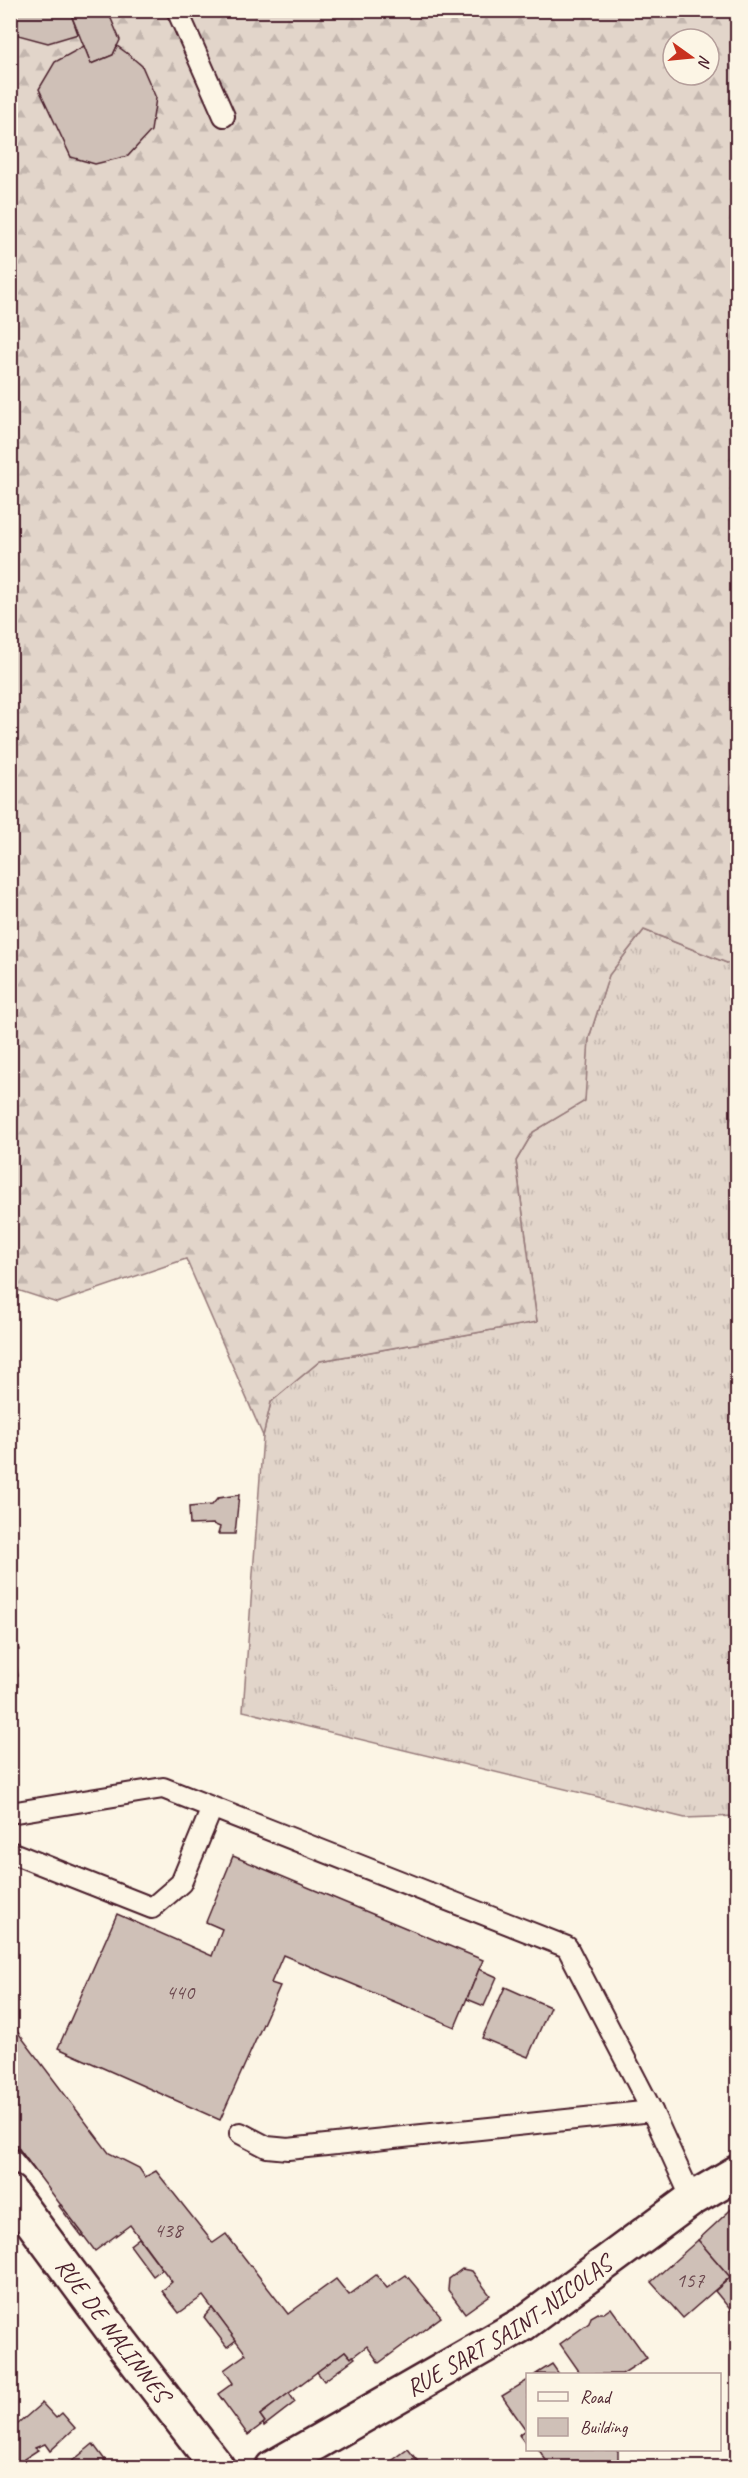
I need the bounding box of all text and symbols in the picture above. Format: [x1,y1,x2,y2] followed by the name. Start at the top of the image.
[661,27,721,87] north arrow
[693,53,715,71] text: N
[166,1979,196,2005] house number: 440
[154,2217,185,2243] house number: 438
[401,2246,620,2403] street label: RUE SART SAINT-NICOLAS
[49,2252,179,2411] street label: RUE DE NALINNES
[676,2267,706,2293] house number: 157
[526,2373,721,2451] legend
[580,2386,613,2408] text: Road
[580,2416,629,2438] text: Building

